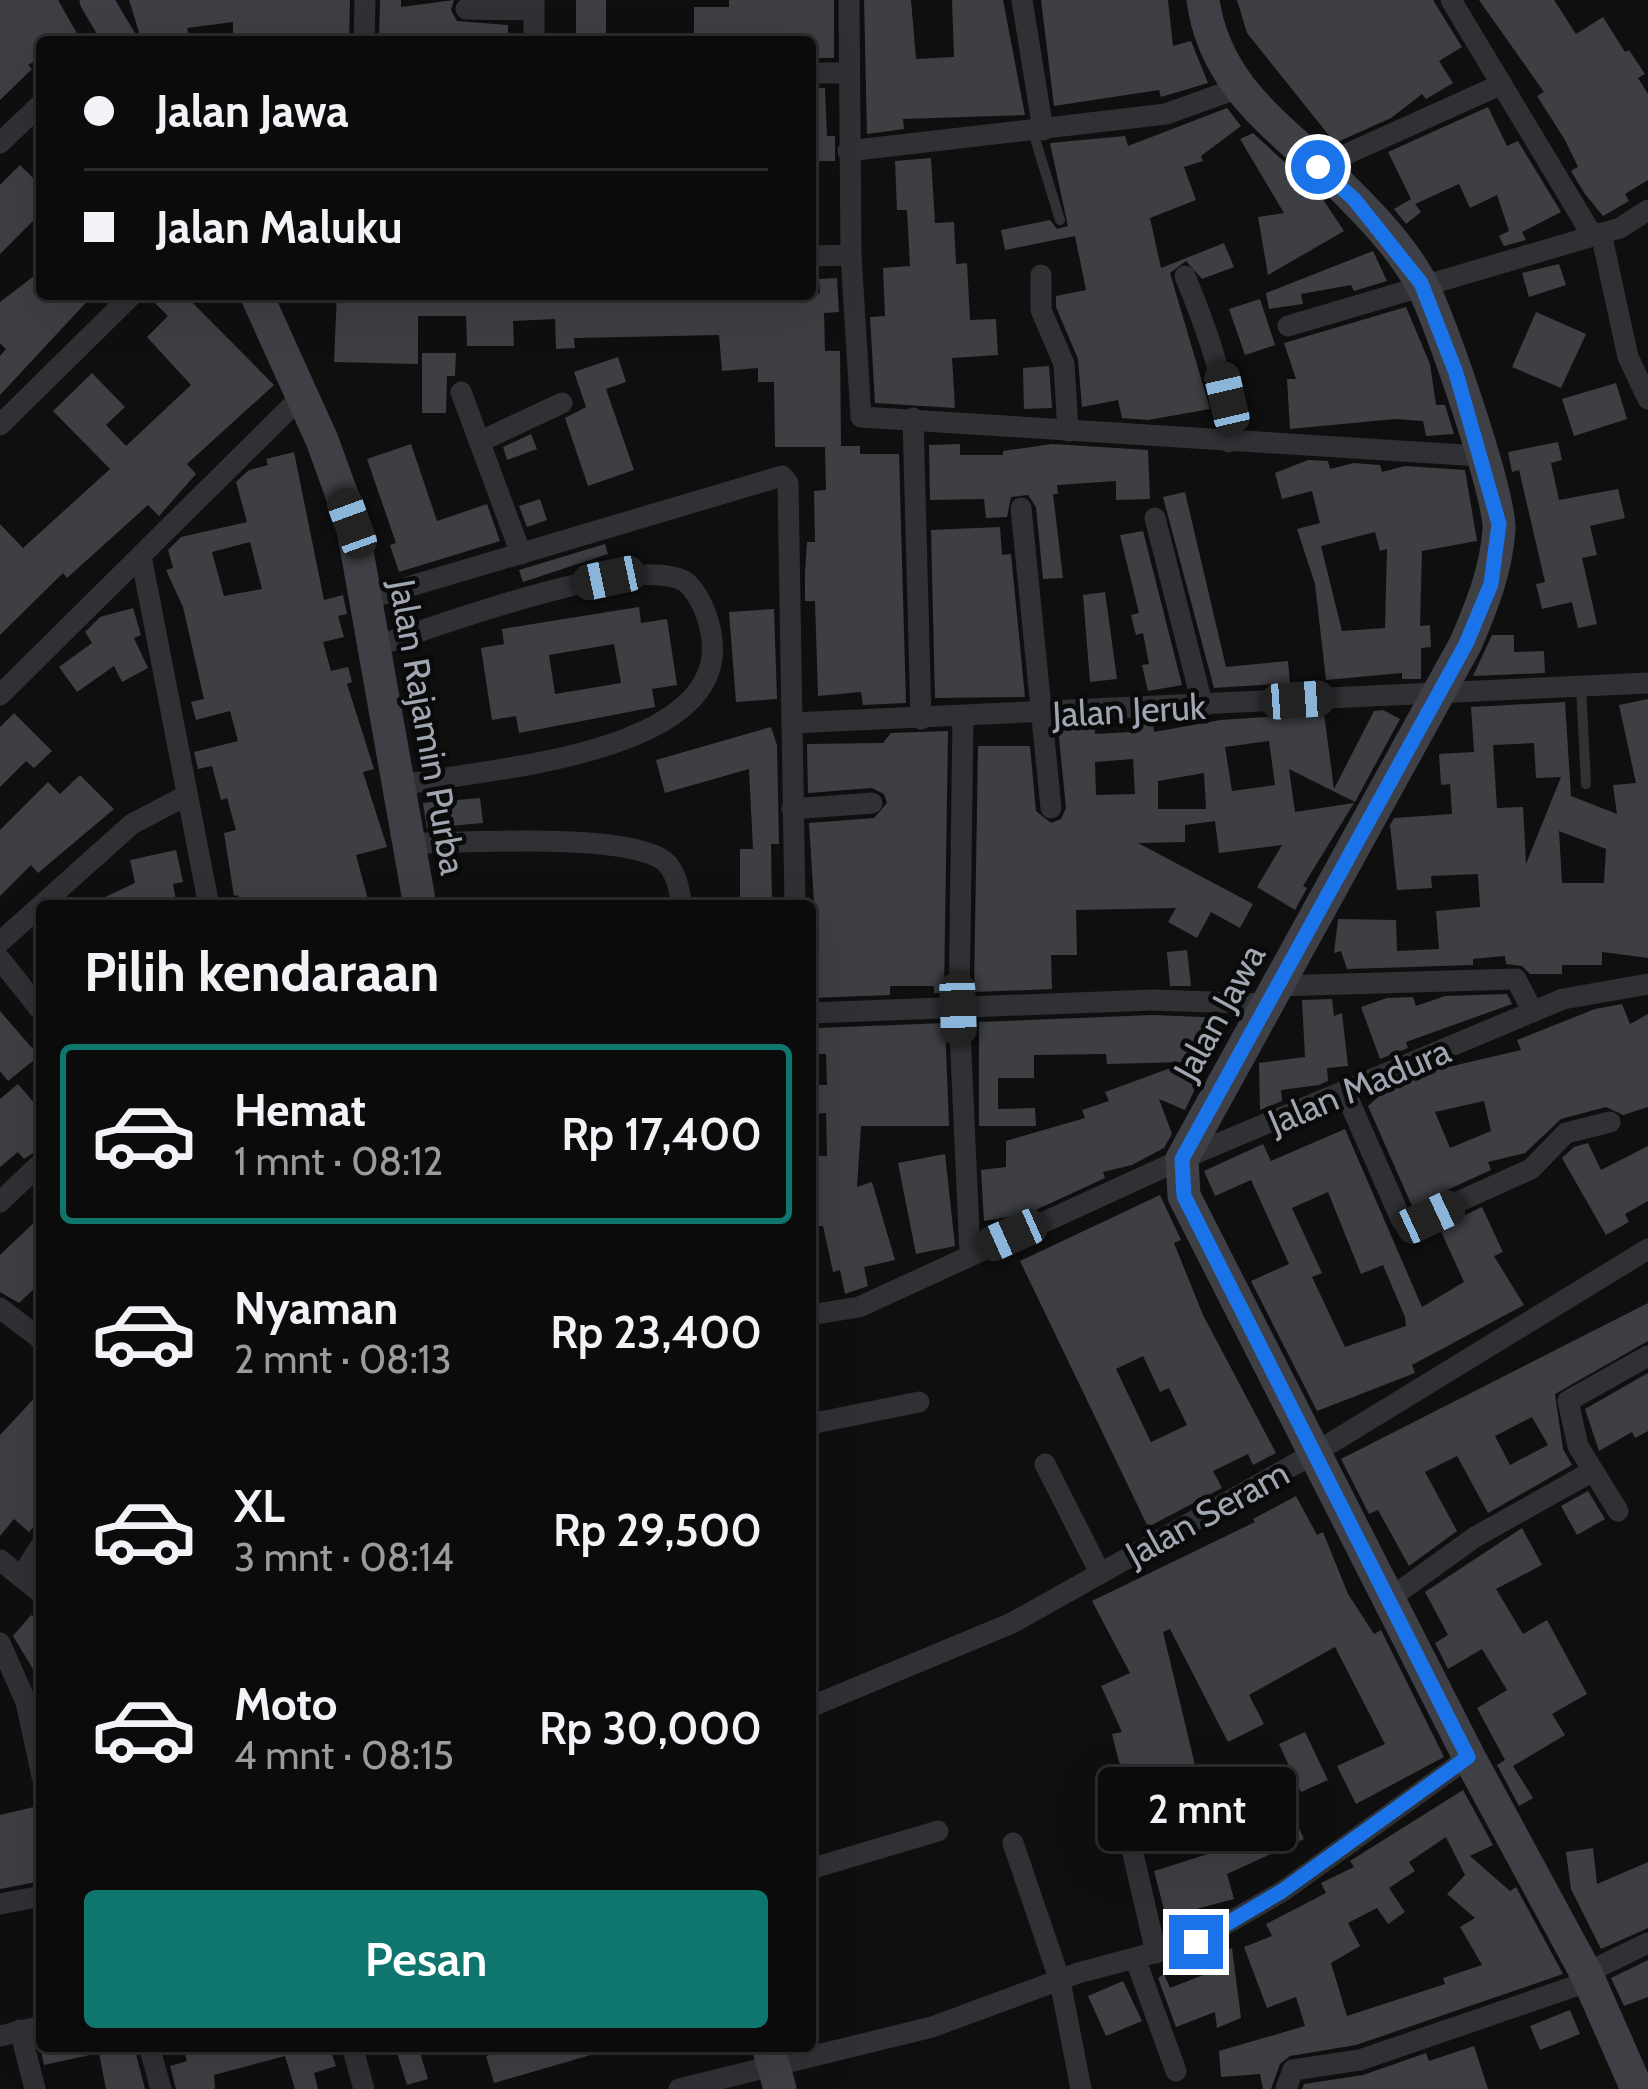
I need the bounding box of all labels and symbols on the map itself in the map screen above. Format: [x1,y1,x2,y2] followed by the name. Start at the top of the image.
[1291,140,1345,194] route start
[1201,359,1253,437] car
[323,483,381,563] car
[570,553,648,603] car
[380,575,476,878] street label: Jalan Rajamin Purba
[1261,680,1335,720] car
[1050,684,1208,736] street label: Jalan Jeruk
[1163,936,1274,1089] street label: Jalan Jawa
[939,972,977,1046] car
[1260,1028,1457,1144] street label: Jalan Madura
[1390,1185,1470,1249] car
[972,1204,1052,1266] car
[1117,1450,1296,1576] street label: Jalan Seram
[1097,1768,1295,1852] callout: 2 mnt
[1169,1915,1223,1969] route end

